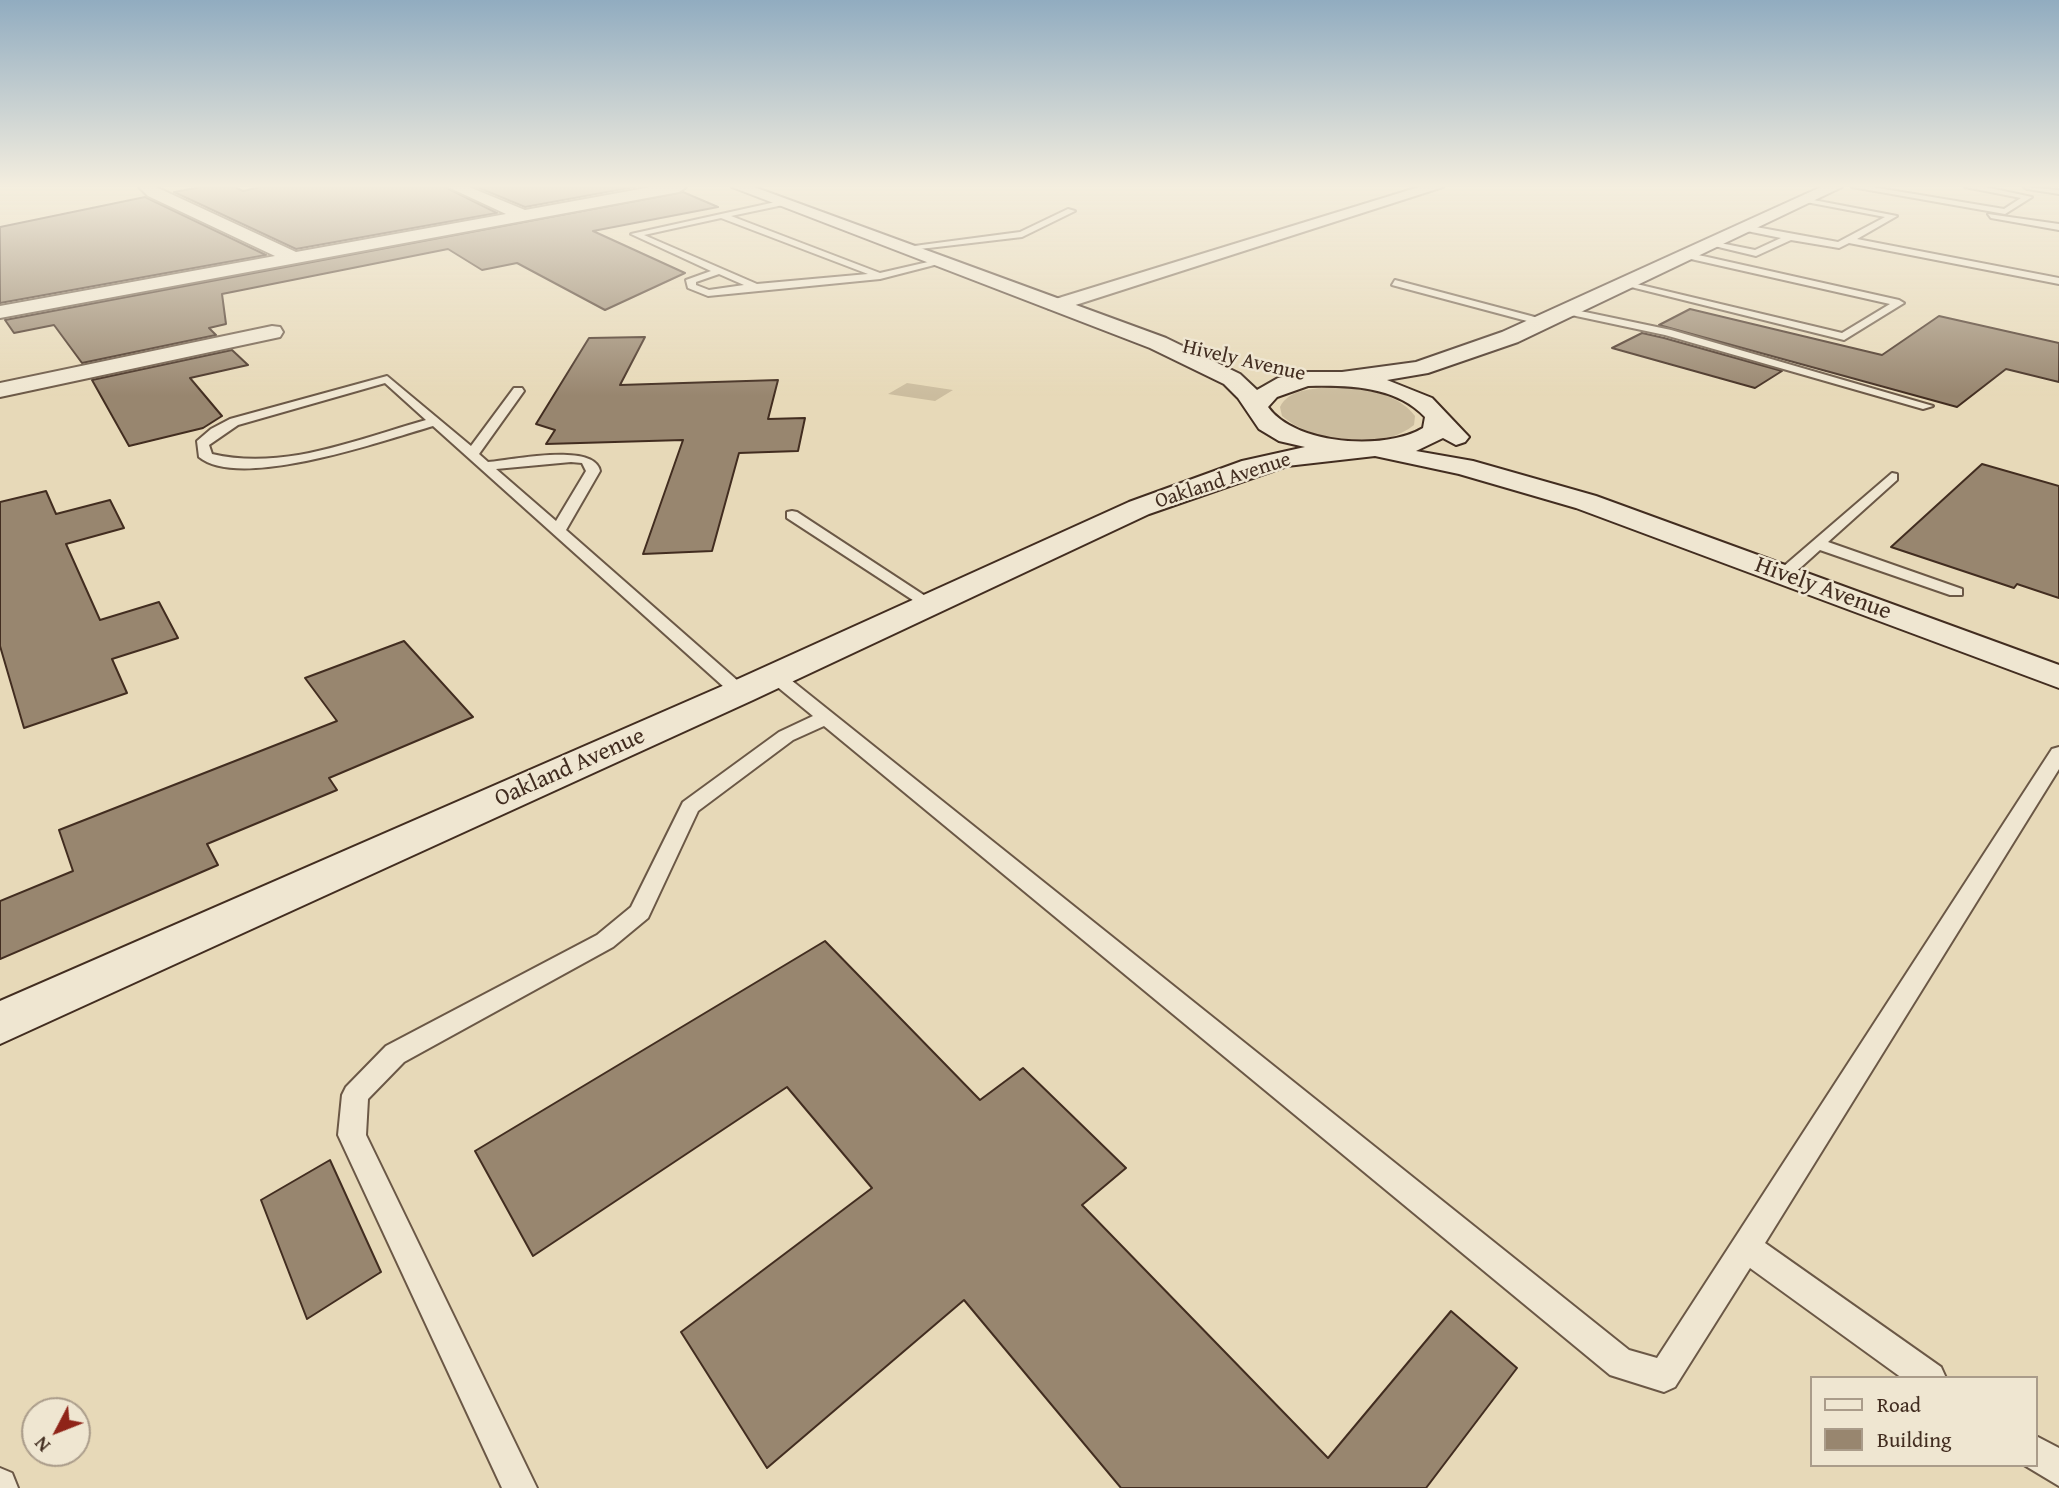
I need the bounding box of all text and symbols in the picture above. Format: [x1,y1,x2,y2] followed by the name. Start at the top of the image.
[1180,335,1308,387] street label: Hively Avenue
[1152,447,1294,515] street label: Oakland Avenue
[1751,551,1895,627] street label: Hively Avenue
[490,722,650,814] street label: Oakland Avenue
[1811,1376,2038,1467] legend
[1877,1389,1921,1420] text: Road
[21,1397,91,1467] north arrow
[1877,1424,1951,1455] text: Building
[27,1431,57,1459] text: N

